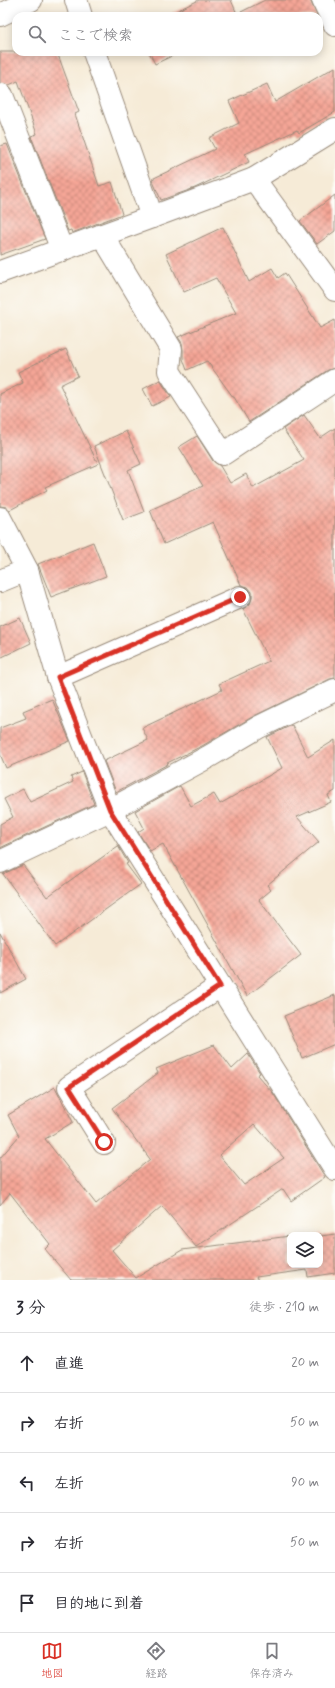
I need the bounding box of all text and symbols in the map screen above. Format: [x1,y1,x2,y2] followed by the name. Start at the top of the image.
[12,12,323,56] search box
[26,23,48,45] icon: search
[58,26,133,46] text: ここで検索
[231,588,249,606] route end
[95,1133,113,1151] route start
[287,1232,323,1268] map controls
[287,1232,323,1268] button: layers
[16,1297,45,1319] text: 3 分
[249,1299,319,1316] text: 徒歩 · 210 m
[16,1352,38,1374] icon: ahead
[54,1354,84,1374] text: 直進
[291,1354,319,1371] text: 20 m
[16,1412,38,1434] icon: right
[54,1414,84,1434] text: 右折
[290,1414,319,1431] text: 50 m
[16,1472,38,1494] icon: left
[54,1474,84,1494] text: 左折
[291,1474,319,1491] text: 90 m
[16,1532,38,1554] icon: right
[54,1534,84,1554] text: 右折
[290,1534,319,1551] text: 50 m
[16,1592,38,1614] icon: arrive
[54,1594,144,1614] text: 目的地に到着
[41,1640,63,1681] tab: 地図
[145,1640,167,1681] tab: 経路
[250,1640,294,1681] tab: 保存済み

